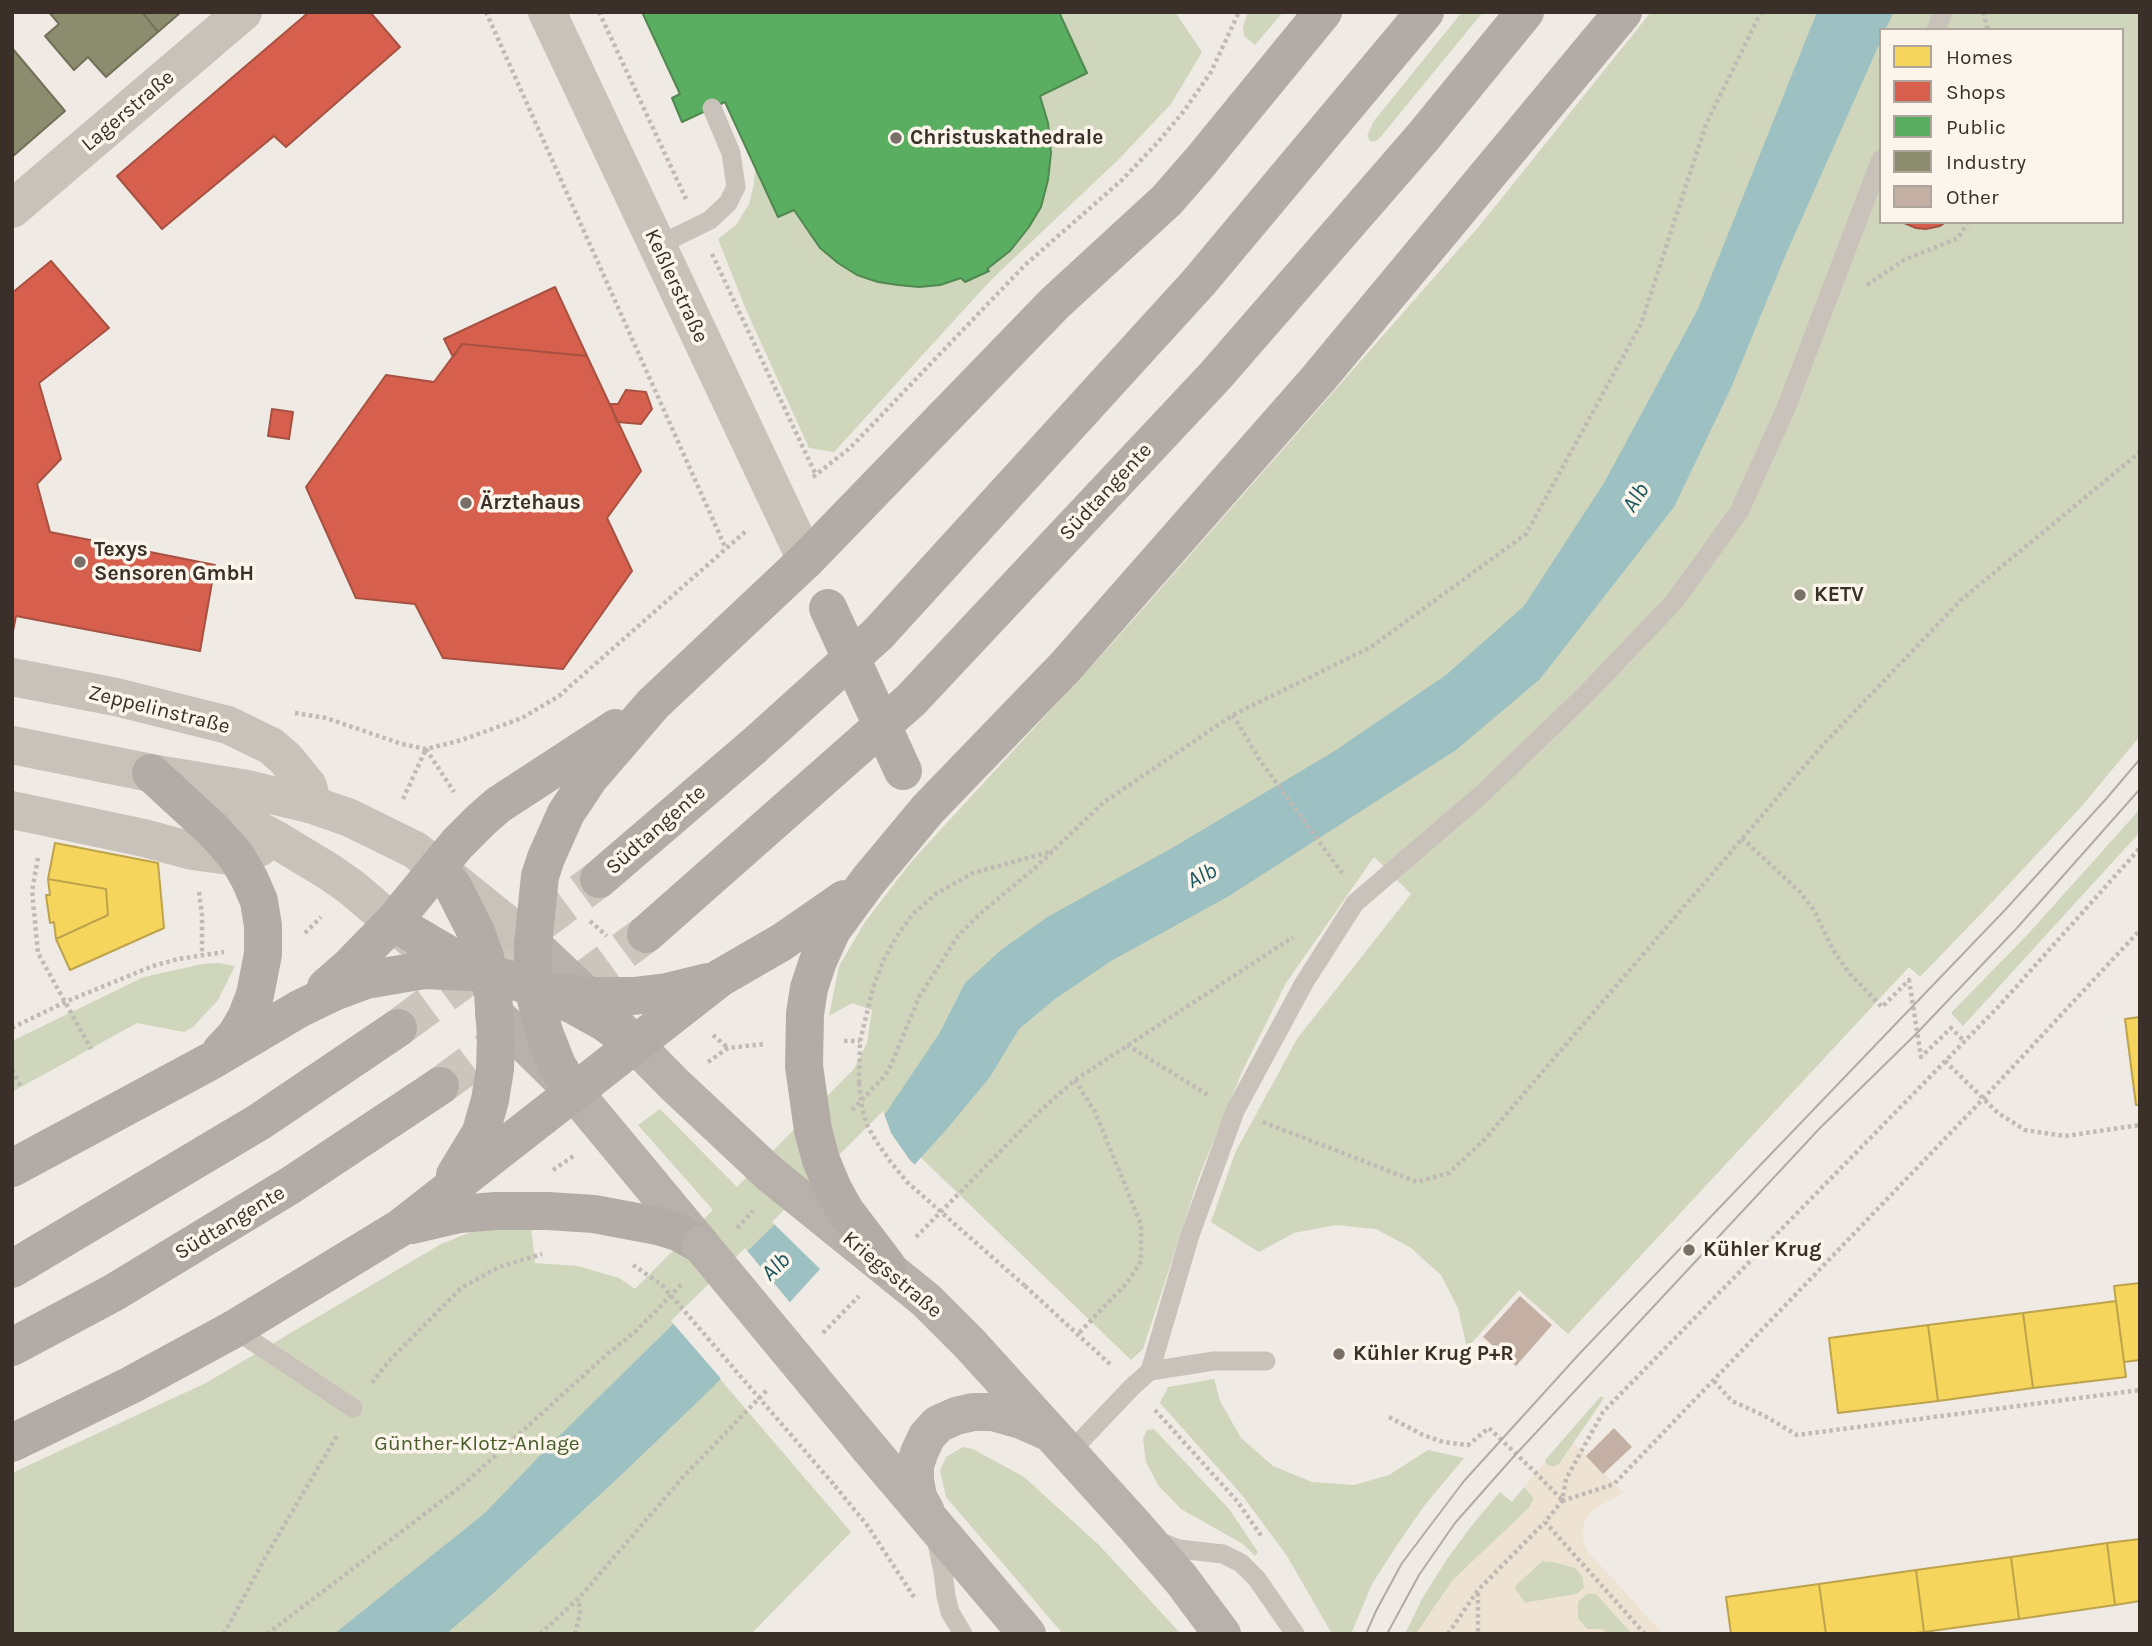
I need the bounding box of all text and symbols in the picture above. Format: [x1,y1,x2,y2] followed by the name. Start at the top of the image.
[1879,28,2124,224] legend
[1946,45,2013,69] text: Homes
[76,65,180,157] street label: Lagerstraße
[1946,80,2006,104] text: Shops
[1946,115,2006,139] text: Public
[910,125,1103,151] place label: Christuskathedrale
[888,130,904,146] marker: Christuskathedrale
[1946,150,2026,174] text: Industry
[1946,185,1999,209] text: Other
[639,225,713,347] street label: Keßlerstraße
[1055,438,1157,546] street label: Südtangente
[1616,478,1656,518] water label: Alb
[480,490,581,516] place label: Ärztehaus
[458,495,474,511] marker: Ärztehaus
[94,537,254,587] place label: Texys Sensoren GmbH
[72,554,88,570] marker: Texys Sensoren GmbH
[1814,582,1864,608] place label: KETV
[1792,587,1808,603] marker: KETV
[86,680,232,740] street label: Zeppelinstraße
[601,780,711,880] street label: Südtangente
[1183,857,1221,895] water label: Alb
[170,1180,290,1266] street label: Südtangente
[837,1226,947,1324] street label: Kriegsstraße
[1703,1237,1821,1263] place label: Kühler Krug
[1681,1242,1697,1258] marker: Kühler Krug
[756,1247,796,1287] water label: Alb
[1353,1341,1514,1367] place label: Kühler Krug P+R
[1331,1346,1347,1362] marker: Kühler Krug P+R
[374,1431,580,1457] park label: Günther-Klotz-Anlage

